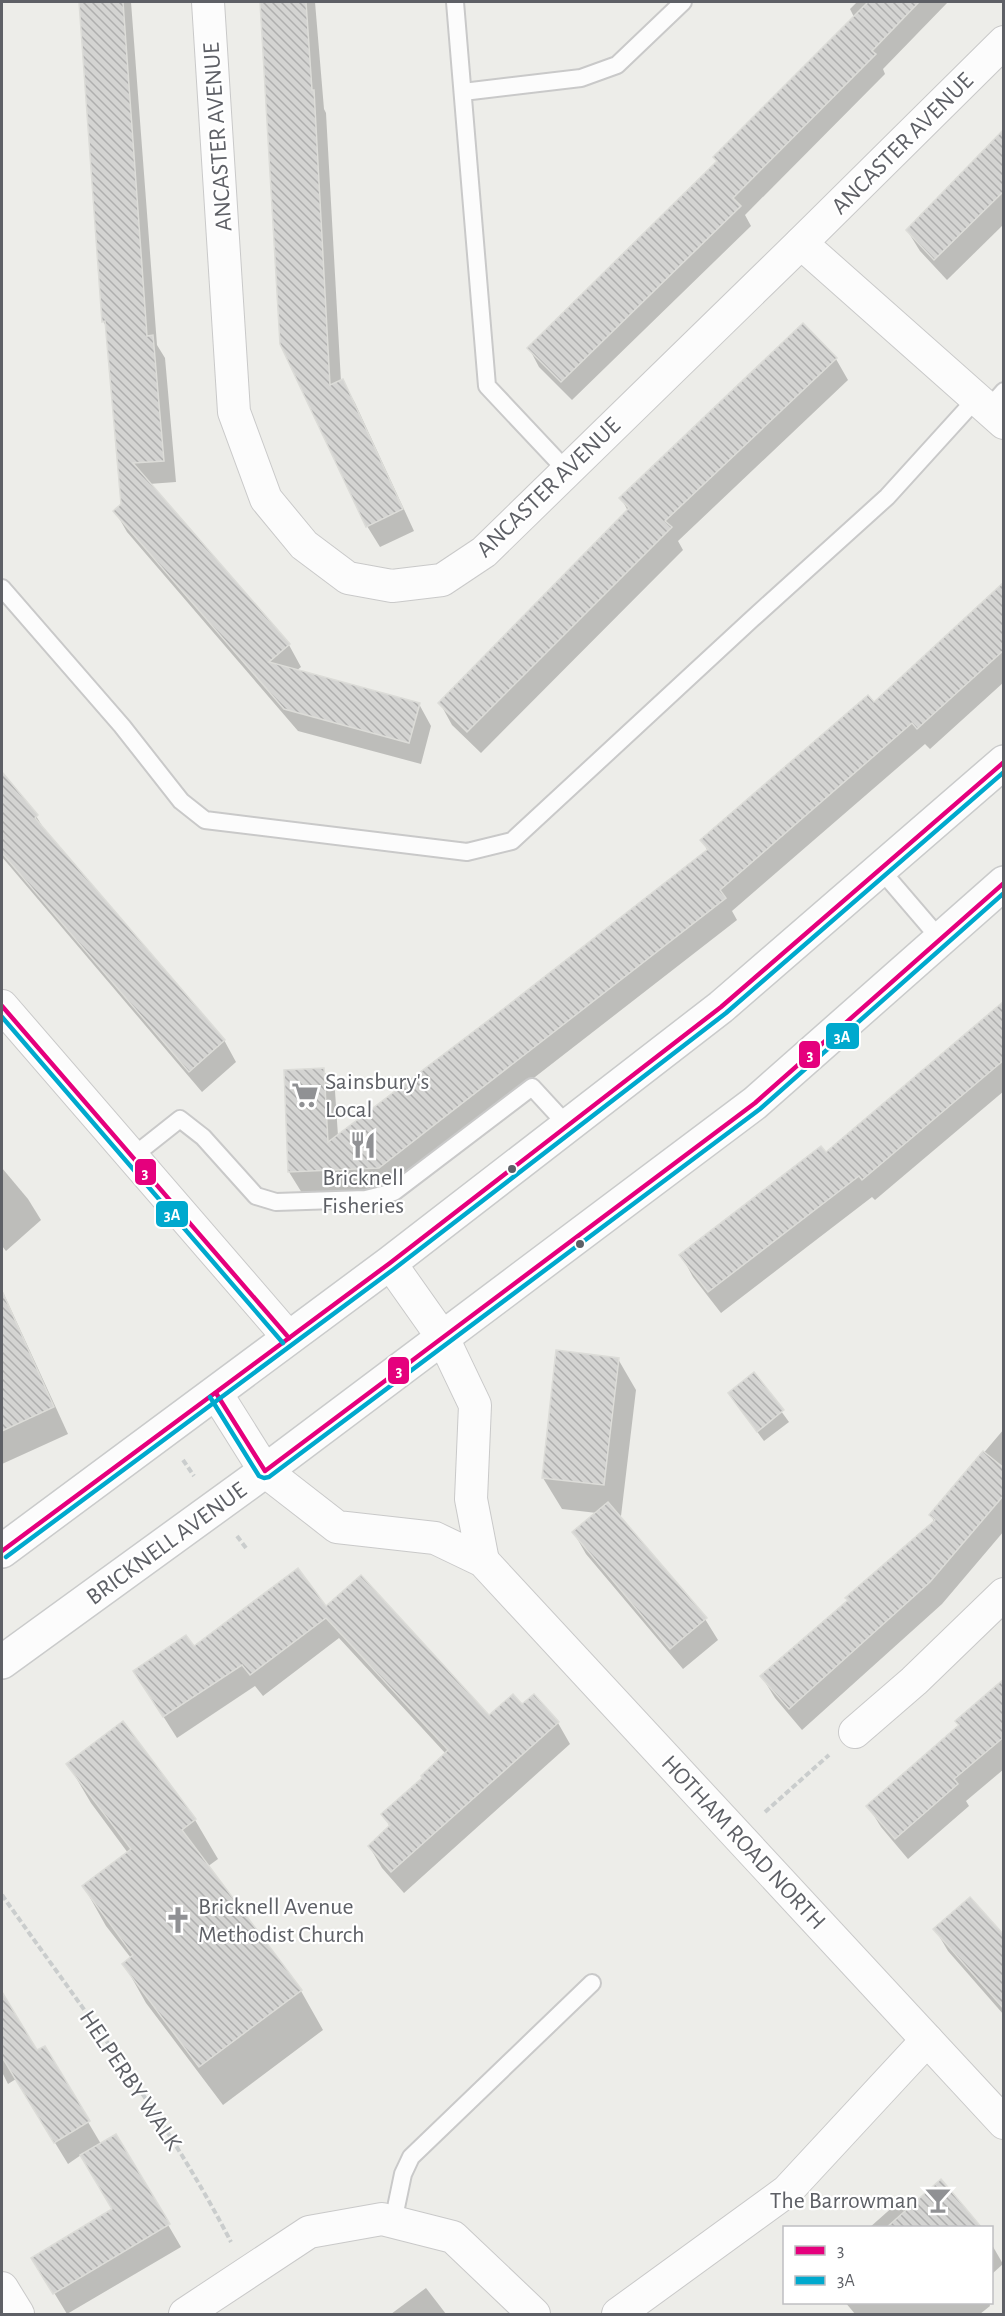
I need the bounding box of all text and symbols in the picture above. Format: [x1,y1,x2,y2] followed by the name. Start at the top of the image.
[199,41,237,232] street label: ANCASTER AVENUE
[827,68,978,219] street label: ANCASTER AVENUE
[472,413,625,562] street label: ANCASTER AVENUE
[825,1022,860,1050] line badge: 3A
[834,1029,851,1045] text: 3A
[798,1040,821,1069] line badge: 3
[807,1047,814,1063] text: 3
[325,1070,430,1122] place label: Sainsbury's Local
[290,1080,320,1110] supermarket icon: Sainsbury's Local
[348,1130,378,1160] restaurant icon: Bricknell Fisheries
[134,1158,157,1186] line badge: 3
[506,1163,518,1175] unlabelled marker
[142,1165,149,1181] text: 3
[322,1166,404,1218] place label: Bricknell Fisheries
[155,1200,189,1228] line badge: 3A
[164,1207,181,1223] text: 3A
[574,1238,586,1250] unlabelled marker
[387,1356,410,1385] line badge: 3
[396,1363,403,1379] text: 3
[82,1478,251,1610] street label: BRICKNELL AVENUE
[657,1751,830,1934] street label: HOTHAM ROAD NORTH
[198,1895,365,1947] place label: Bricknell Avenue Methodist Church
[163,1905,193,1935] church icon: Bricknell Avenue Methodist Church
[75,2006,186,2155] street label: HELPERBY WALK
[923,2185,953,2215] bar icon: The Barrowman
[770,2189,918,2213] place label: The Barrowman
[783,2226,993,2304] legend
[837,2242,844,2260] text: 3
[837,2272,855,2290] text: 3A

